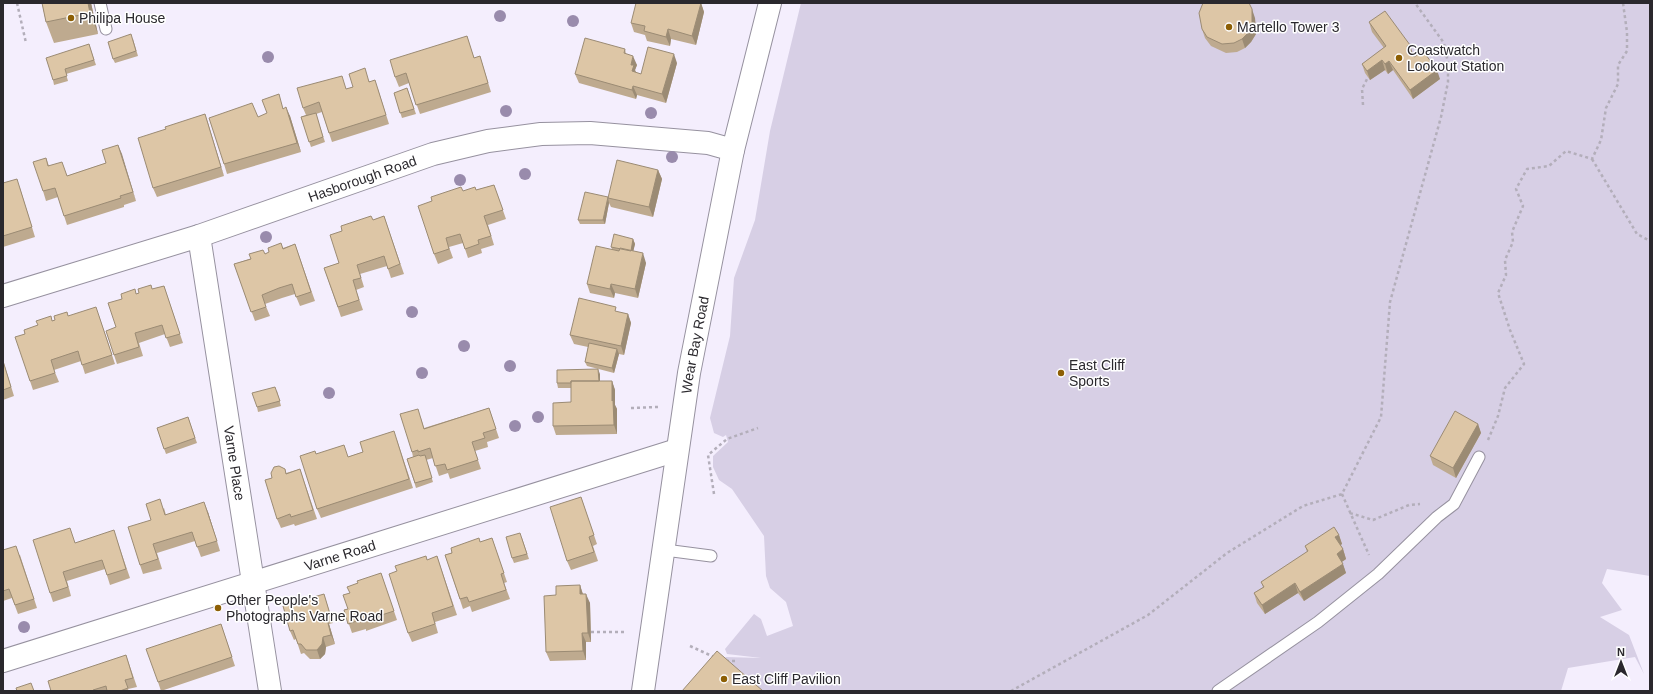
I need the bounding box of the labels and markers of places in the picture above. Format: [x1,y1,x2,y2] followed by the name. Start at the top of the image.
[79,10,166,26] place label: Philipa House
[66,13,76,23] marker: Philipa House
[1237,19,1340,35] place label: Martello Tower 3
[1224,22,1234,32] marker: Martello Tower 3
[1407,42,1504,74] place label: Coastwatch Lookout Station
[1394,53,1404,63] marker: Coastwatch Lookout Station
[1069,357,1125,389] place label: East Cliff Sports
[1056,368,1066,378] marker: East Cliff Sports
[226,592,383,624] place label: Other People's Photographs Varne Road
[213,603,223,613] marker: Other People's Photographs Varne Road
[732,671,841,687] place label: East Cliff Pavilion
[719,674,729,684] marker: East Cliff Pavilion

